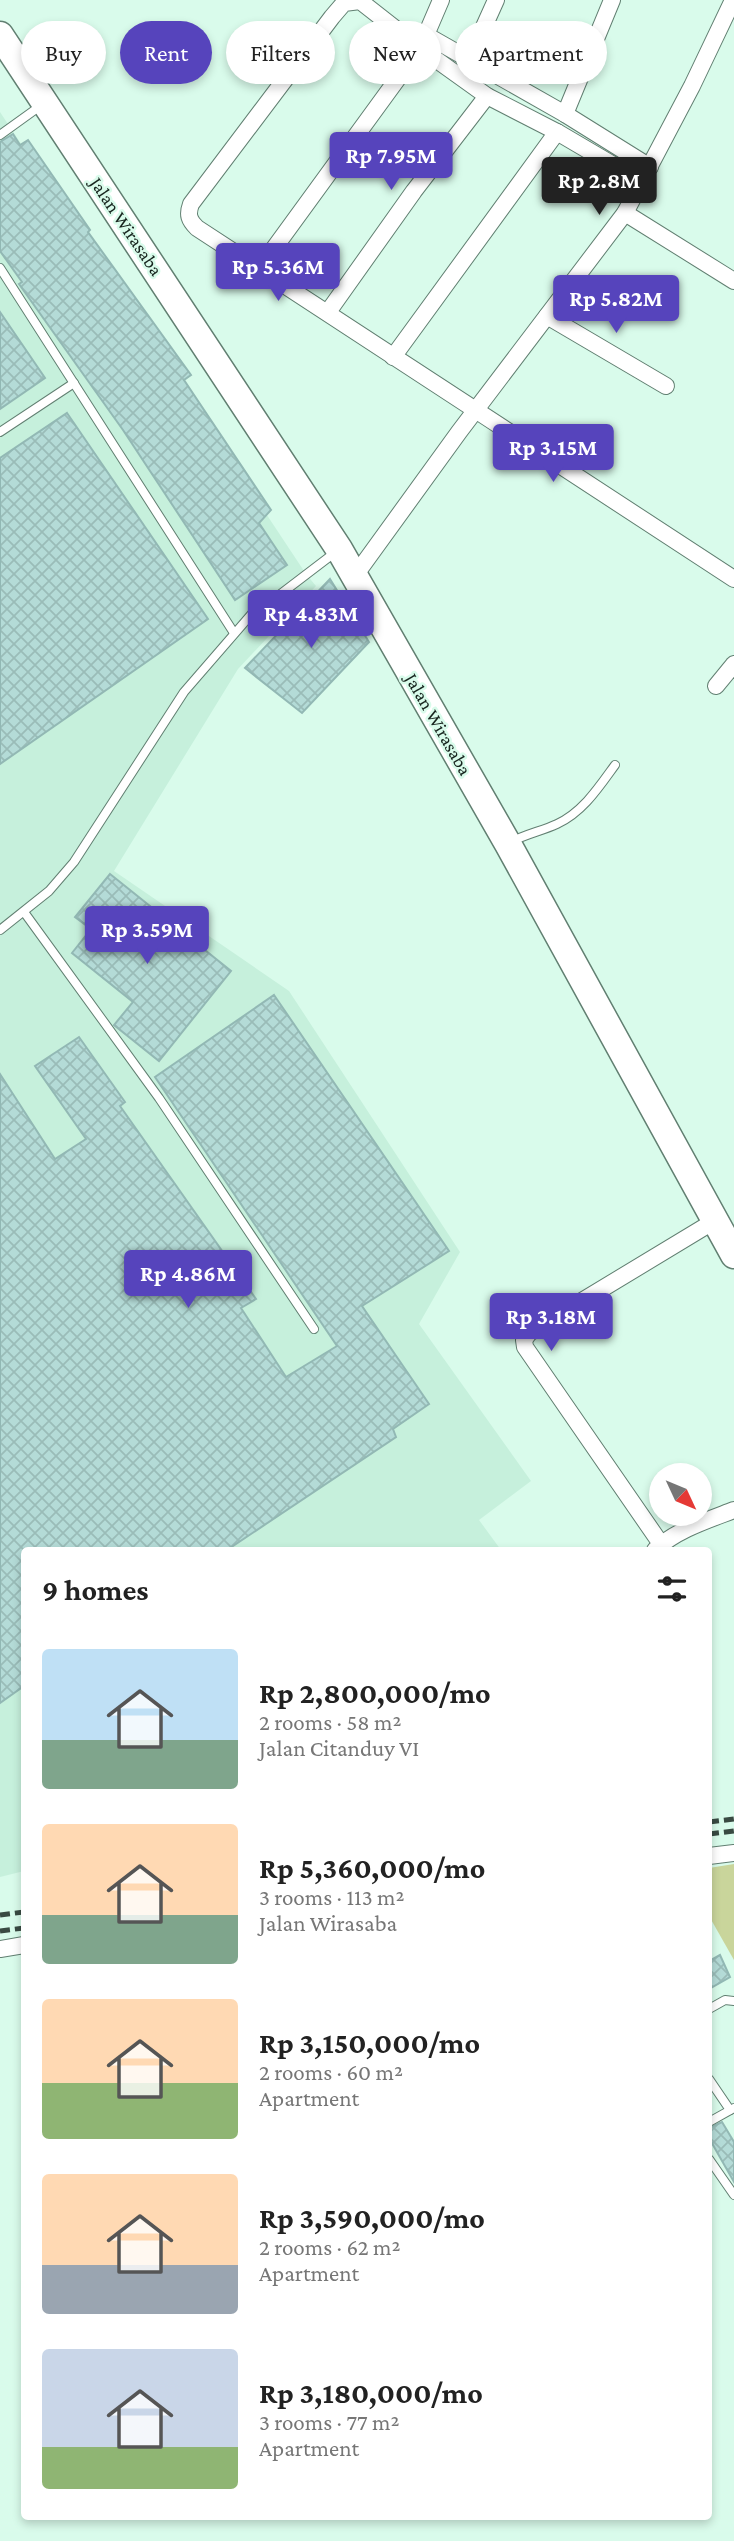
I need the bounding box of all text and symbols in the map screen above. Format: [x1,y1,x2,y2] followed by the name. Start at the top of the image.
[21,21,106,84] chip: Buy
[120,21,212,84] chip: Rent
[226,21,335,84] chip: Filters
[349,21,441,84] chip: New
[455,21,607,84] chip: Apartment
[319,132,463,192] pin: Rp 7.95M
[346,142,436,168] text: Rp 7.95M
[534,158,664,217] pin: Rp 2.8M
[558,167,640,193] text: Rp 2.8M
[85,171,167,280] street label: Jalan Wirasaba
[206,244,350,303] pin: Rp 5.36M
[232,253,324,279] text: Rp 5.36M
[544,276,688,335] pin: Rp 5.82M
[569,285,663,311] text: Rp 5.82M
[481,424,625,484] pin: Rp 3.15M
[509,434,597,460] text: Rp 3.15M
[239,590,383,650] pin: Rp 4.83M
[264,600,358,626] text: Rp 4.83M
[400,668,476,779] street label: Jalan Wirasaba
[75,906,219,966] pin: Rp 3.59M
[101,916,193,942] text: Rp 3.59M
[116,1250,260,1310] pin: Rp 4.86M
[140,1260,236,1286] text: Rp 4.86M
[479,1294,623,1353] pin: Rp 3.18M
[506,1303,596,1329] text: Rp 3.18M
[649,1463,712,1526] north arrow
[649,1463,712,1526] map controls
[653,1570,691,1608] icon: filters
[42,1573,149,1606] text: 9 homes
[259,1676,491,1709] text: Rp 2,800,000/mo
[98,1677,182,1761] icon: home
[259,1709,401,1735] text: 2 rooms · 58 m²
[259,1735,419,1761] text: Jalan Citanduy VI
[259,1851,485,1884] text: Rp 5,360,000/mo
[98,1852,182,1936] icon: home
[259,1884,404,1910] text: 3 rooms · 113 m²
[259,1910,397,1936] text: Jalan Wirasaba
[259,2026,480,2059] text: Rp 3,150,000/mo
[98,2027,182,2111] icon: home
[259,2059,403,2085] text: 2 rooms · 60 m²
[259,2085,359,2111] text: Apartment
[259,2201,485,2234] text: Rp 3,590,000/mo
[98,2202,182,2286] icon: home
[259,2234,400,2260] text: 2 rooms · 62 m²
[259,2260,359,2286] text: Apartment
[259,2376,483,2409] text: Rp 3,180,000/mo
[98,2377,182,2461] icon: home
[259,2409,399,2435] text: 3 rooms · 77 m²
[259,2435,359,2461] text: Apartment

